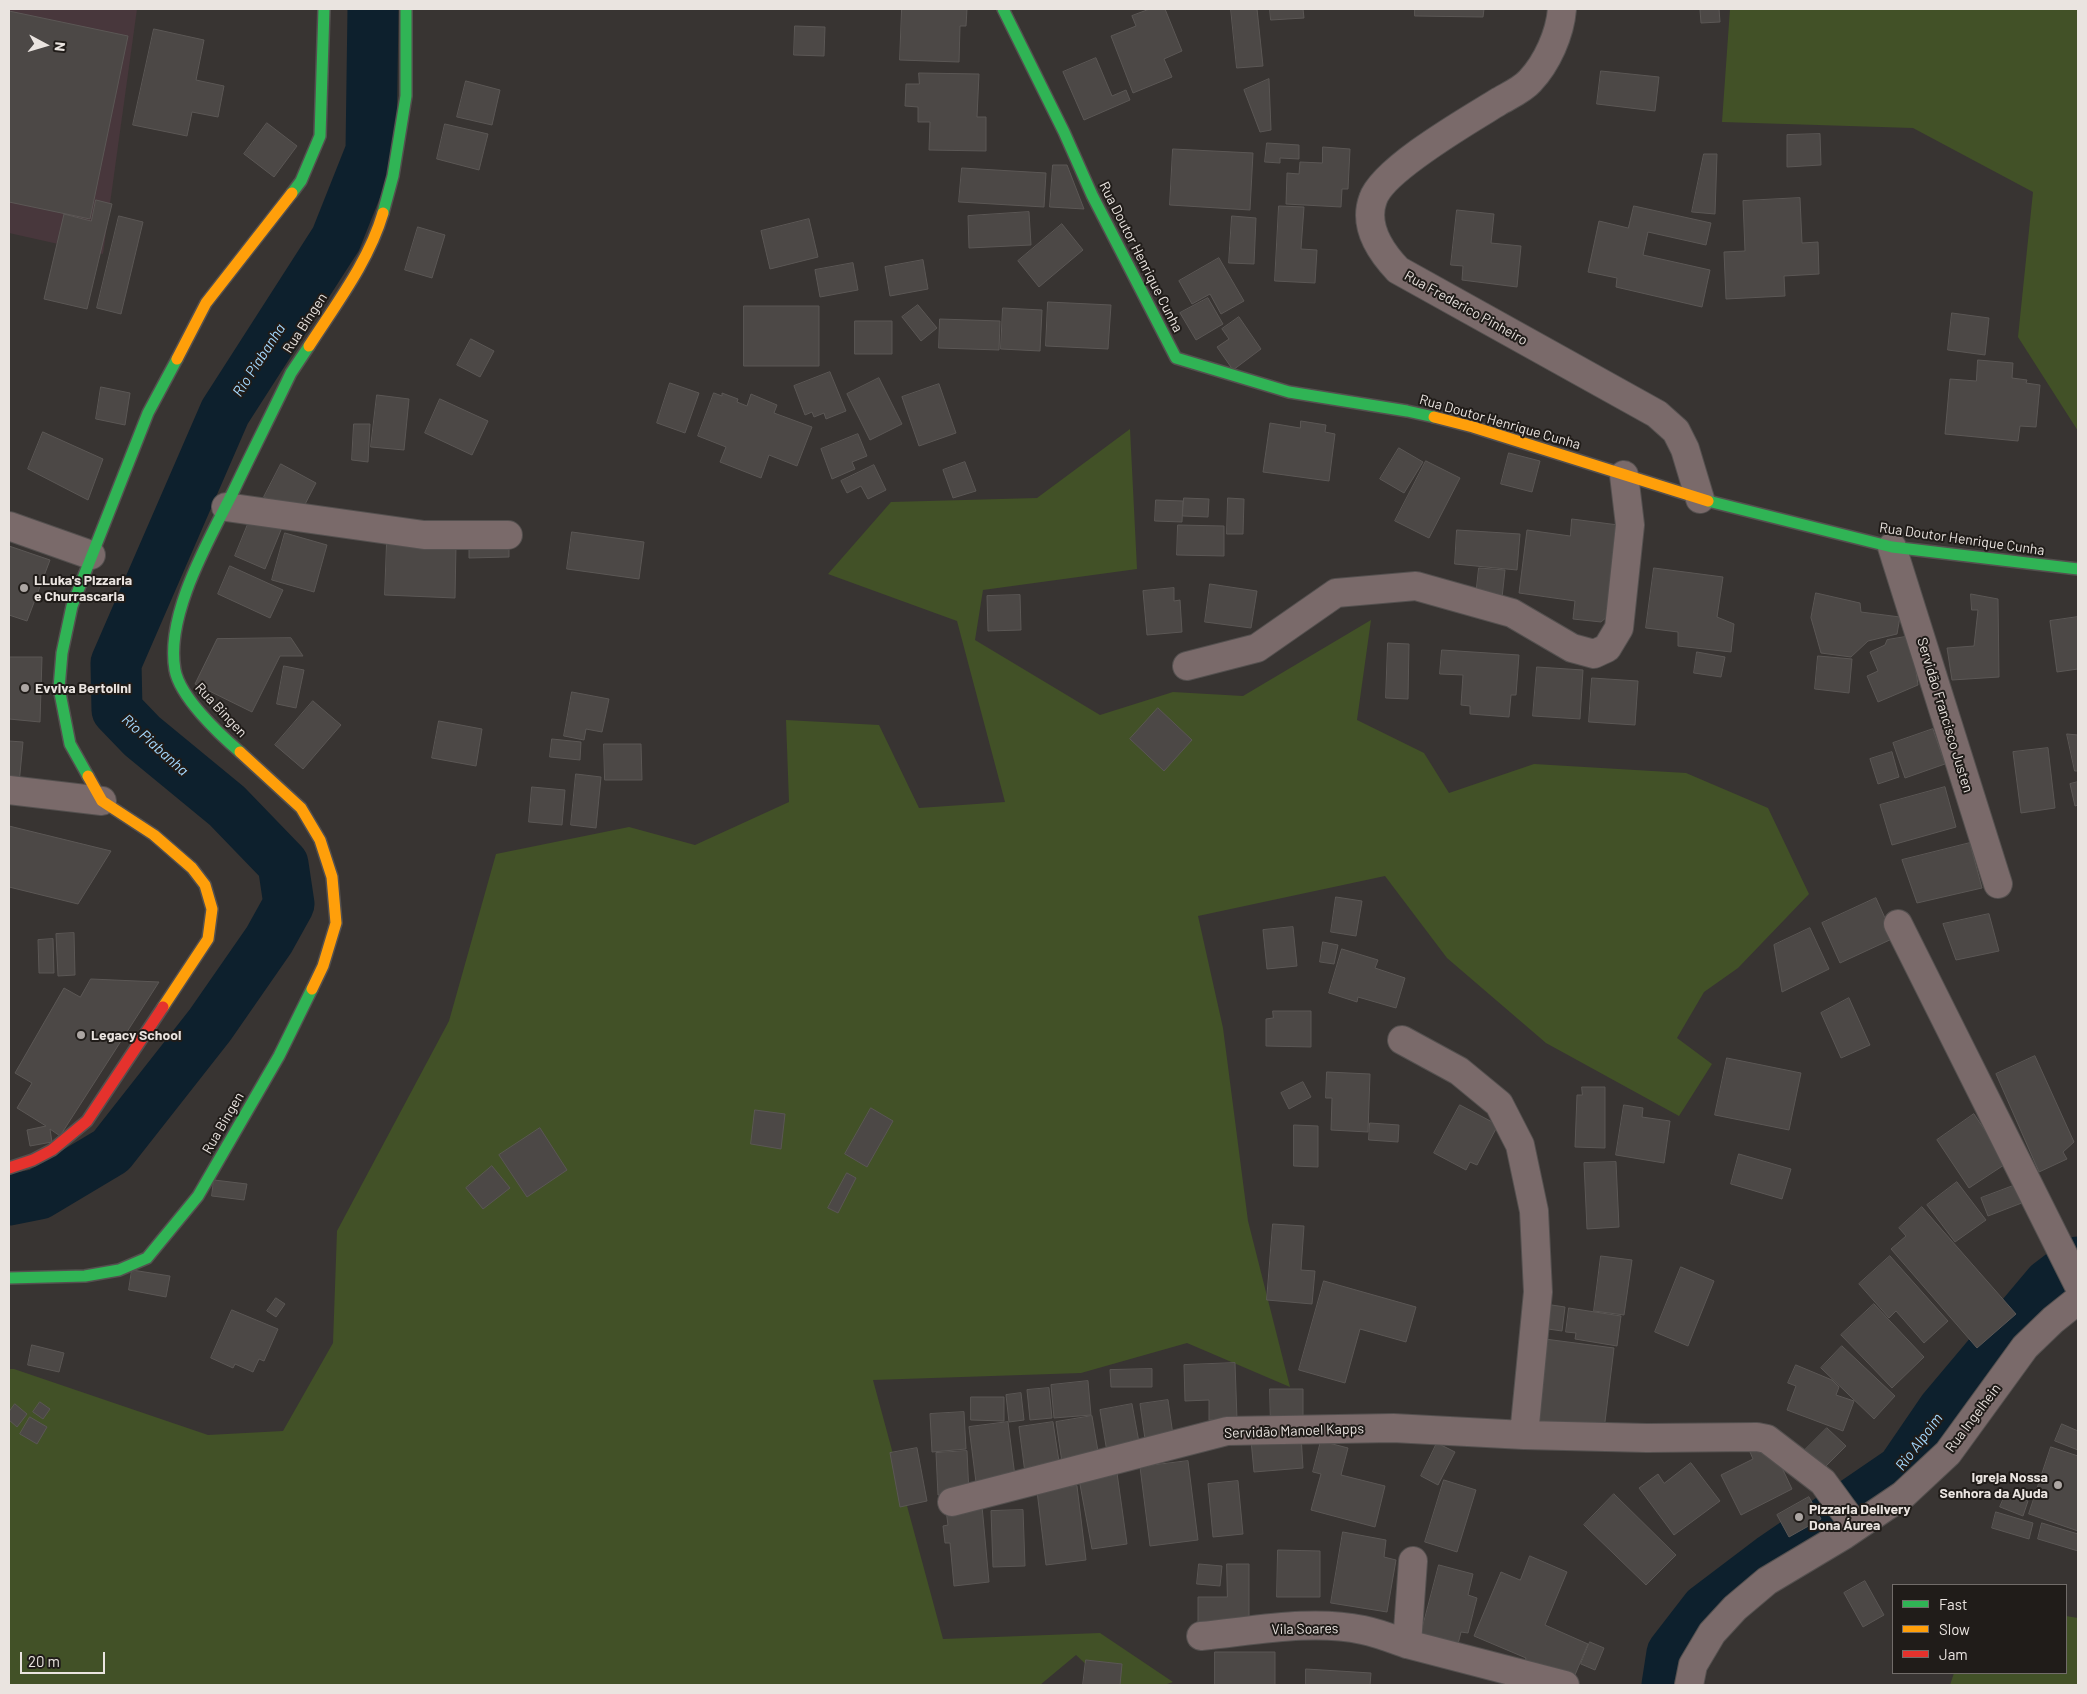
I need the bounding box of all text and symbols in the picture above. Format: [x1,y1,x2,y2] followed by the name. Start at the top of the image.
[20,20,70,70] north arrow
[51,41,69,52] text: N
[1096,179,1186,335] street label: Rua Doutor Henrique Cunha
[1401,267,1531,349] street label: Rua Frederico Pinheiro
[279,290,331,356] street label: Rua Bingen
[229,320,289,400] water label: Rio Piabanha
[1418,391,1582,453] street label: Rua Doutor Henrique Cunha
[1878,519,2046,559] street label: Rua Doutor Henrique Cunha
[34,572,132,604] place label: LLuka's Pizzaria e Churrascaria
[18,582,30,594] marker: LLuka's Pizzaria e Churrascaria
[1913,635,1977,795] street label: Servidão Francisco Justen
[192,679,250,741] street label: Rua Bingen
[35,680,131,696] place label: Evviva Bertolini
[19,682,31,694] marker: Evviva Bertolini
[118,710,192,780] water label: Rio Piabanha
[91,1027,181,1043] place label: Legacy School
[75,1029,87,1041] marker: Legacy School
[199,1089,247,1157] street label: Rua Bingen
[1942,1380,2004,1456] street label: Rua Ingelhein
[1892,1410,1946,1474] water label: Rio Alpoim
[1224,1420,1364,1442] street label: Servidão Manoel Kapps
[1939,1469,2048,1501] place label: Igreja Nossa Senhora da Ajuda
[2052,1479,2064,1491] marker: Igreja Nossa Senhora da Ajuda
[1809,1501,1911,1534] place label: Pizzaria Delivery Dona Áurea
[1793,1511,1805,1523] marker: Pizzaria Delivery Dona Áurea
[1892,1584,2067,1674] legend
[1939,1595,1967,1613] text: Fast
[1271,1620,1339,1638] street label: Vila Soares
[1939,1620,1970,1638] text: Slow
[22,1642,108,1674] scale bar
[1939,1645,1968,1663] text: Jam
[28,1652,60,1670] text: 20 m

